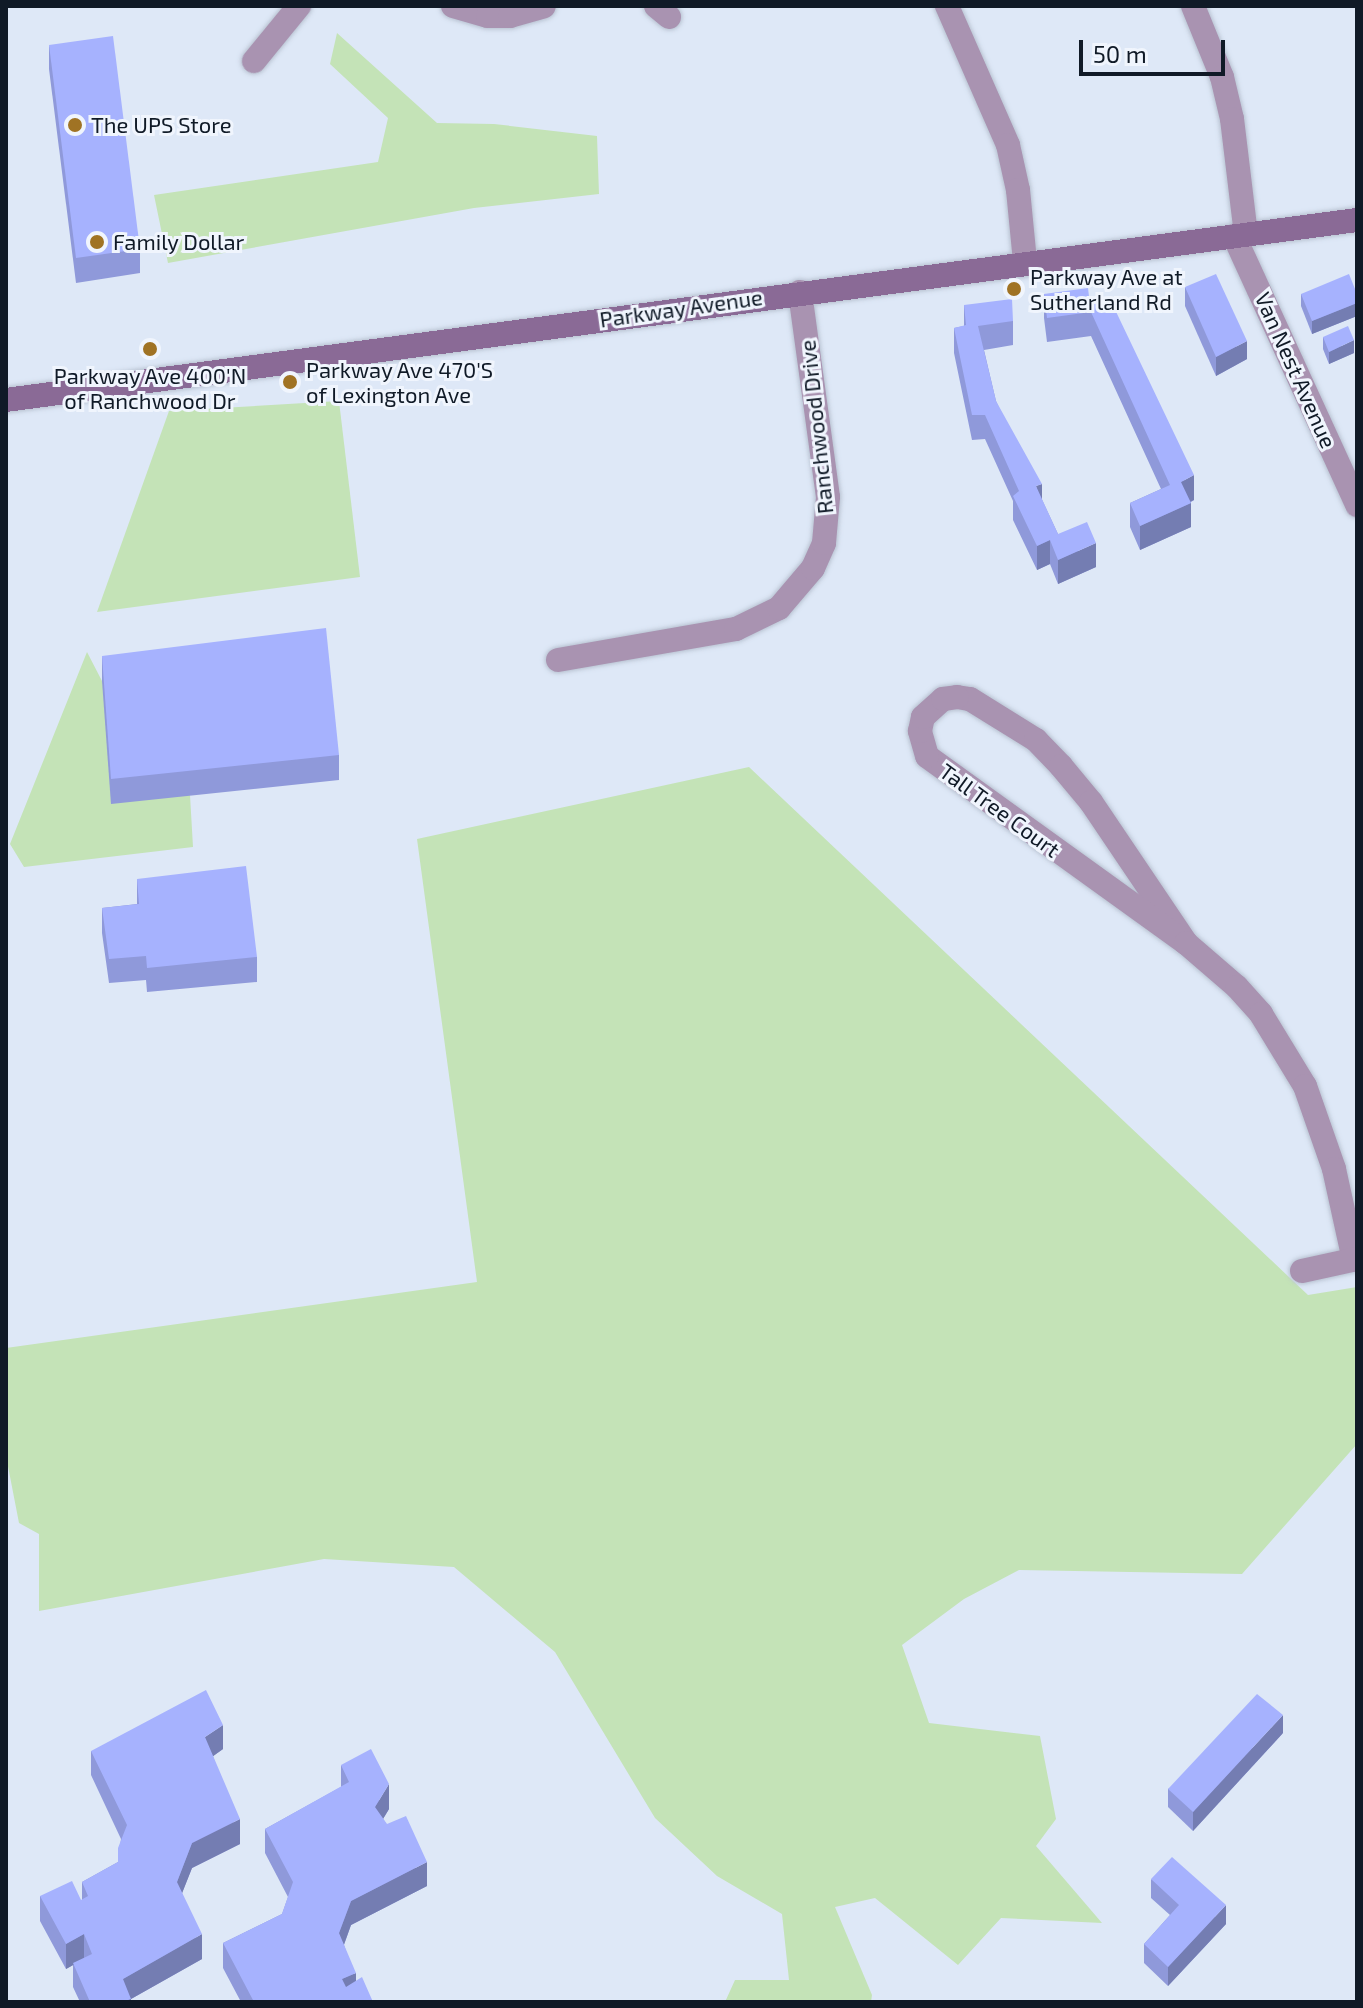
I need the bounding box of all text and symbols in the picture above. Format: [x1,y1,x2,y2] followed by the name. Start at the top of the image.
[1083,24,1229,74] scale bar
[1093,39,1147,68] text: 50 m
[91,112,232,138] place label: The UPS Store
[66,116,84,134] marker: The UPS Store
[113,229,245,255] place label: Family Dollar
[88,233,106,251] marker: Family Dollar
[1030,263,1184,314] place label: Parkway Ave at Sutherland Rd
[1005,280,1023,298] marker: Parkway Ave at Sutherland Rd
[597,283,765,333] street label: Parkway Avenue
[1250,288,1342,452] street label: Van Nest Avenue
[794,339,838,515] street label: Ranchwood Drive
[141,340,159,358] marker: Parkway Ave 400'N of Ranchwood Dr
[306,356,494,408] place label: Parkway Ave 470'S of Lexington Ave
[53,362,247,414] place label: Parkway Ave 400'N of Ranchwood Dr
[281,373,299,391] marker: Parkway Ave 470'S of Lexington Ave
[934,757,1066,863] street label: Tall Tree Court

